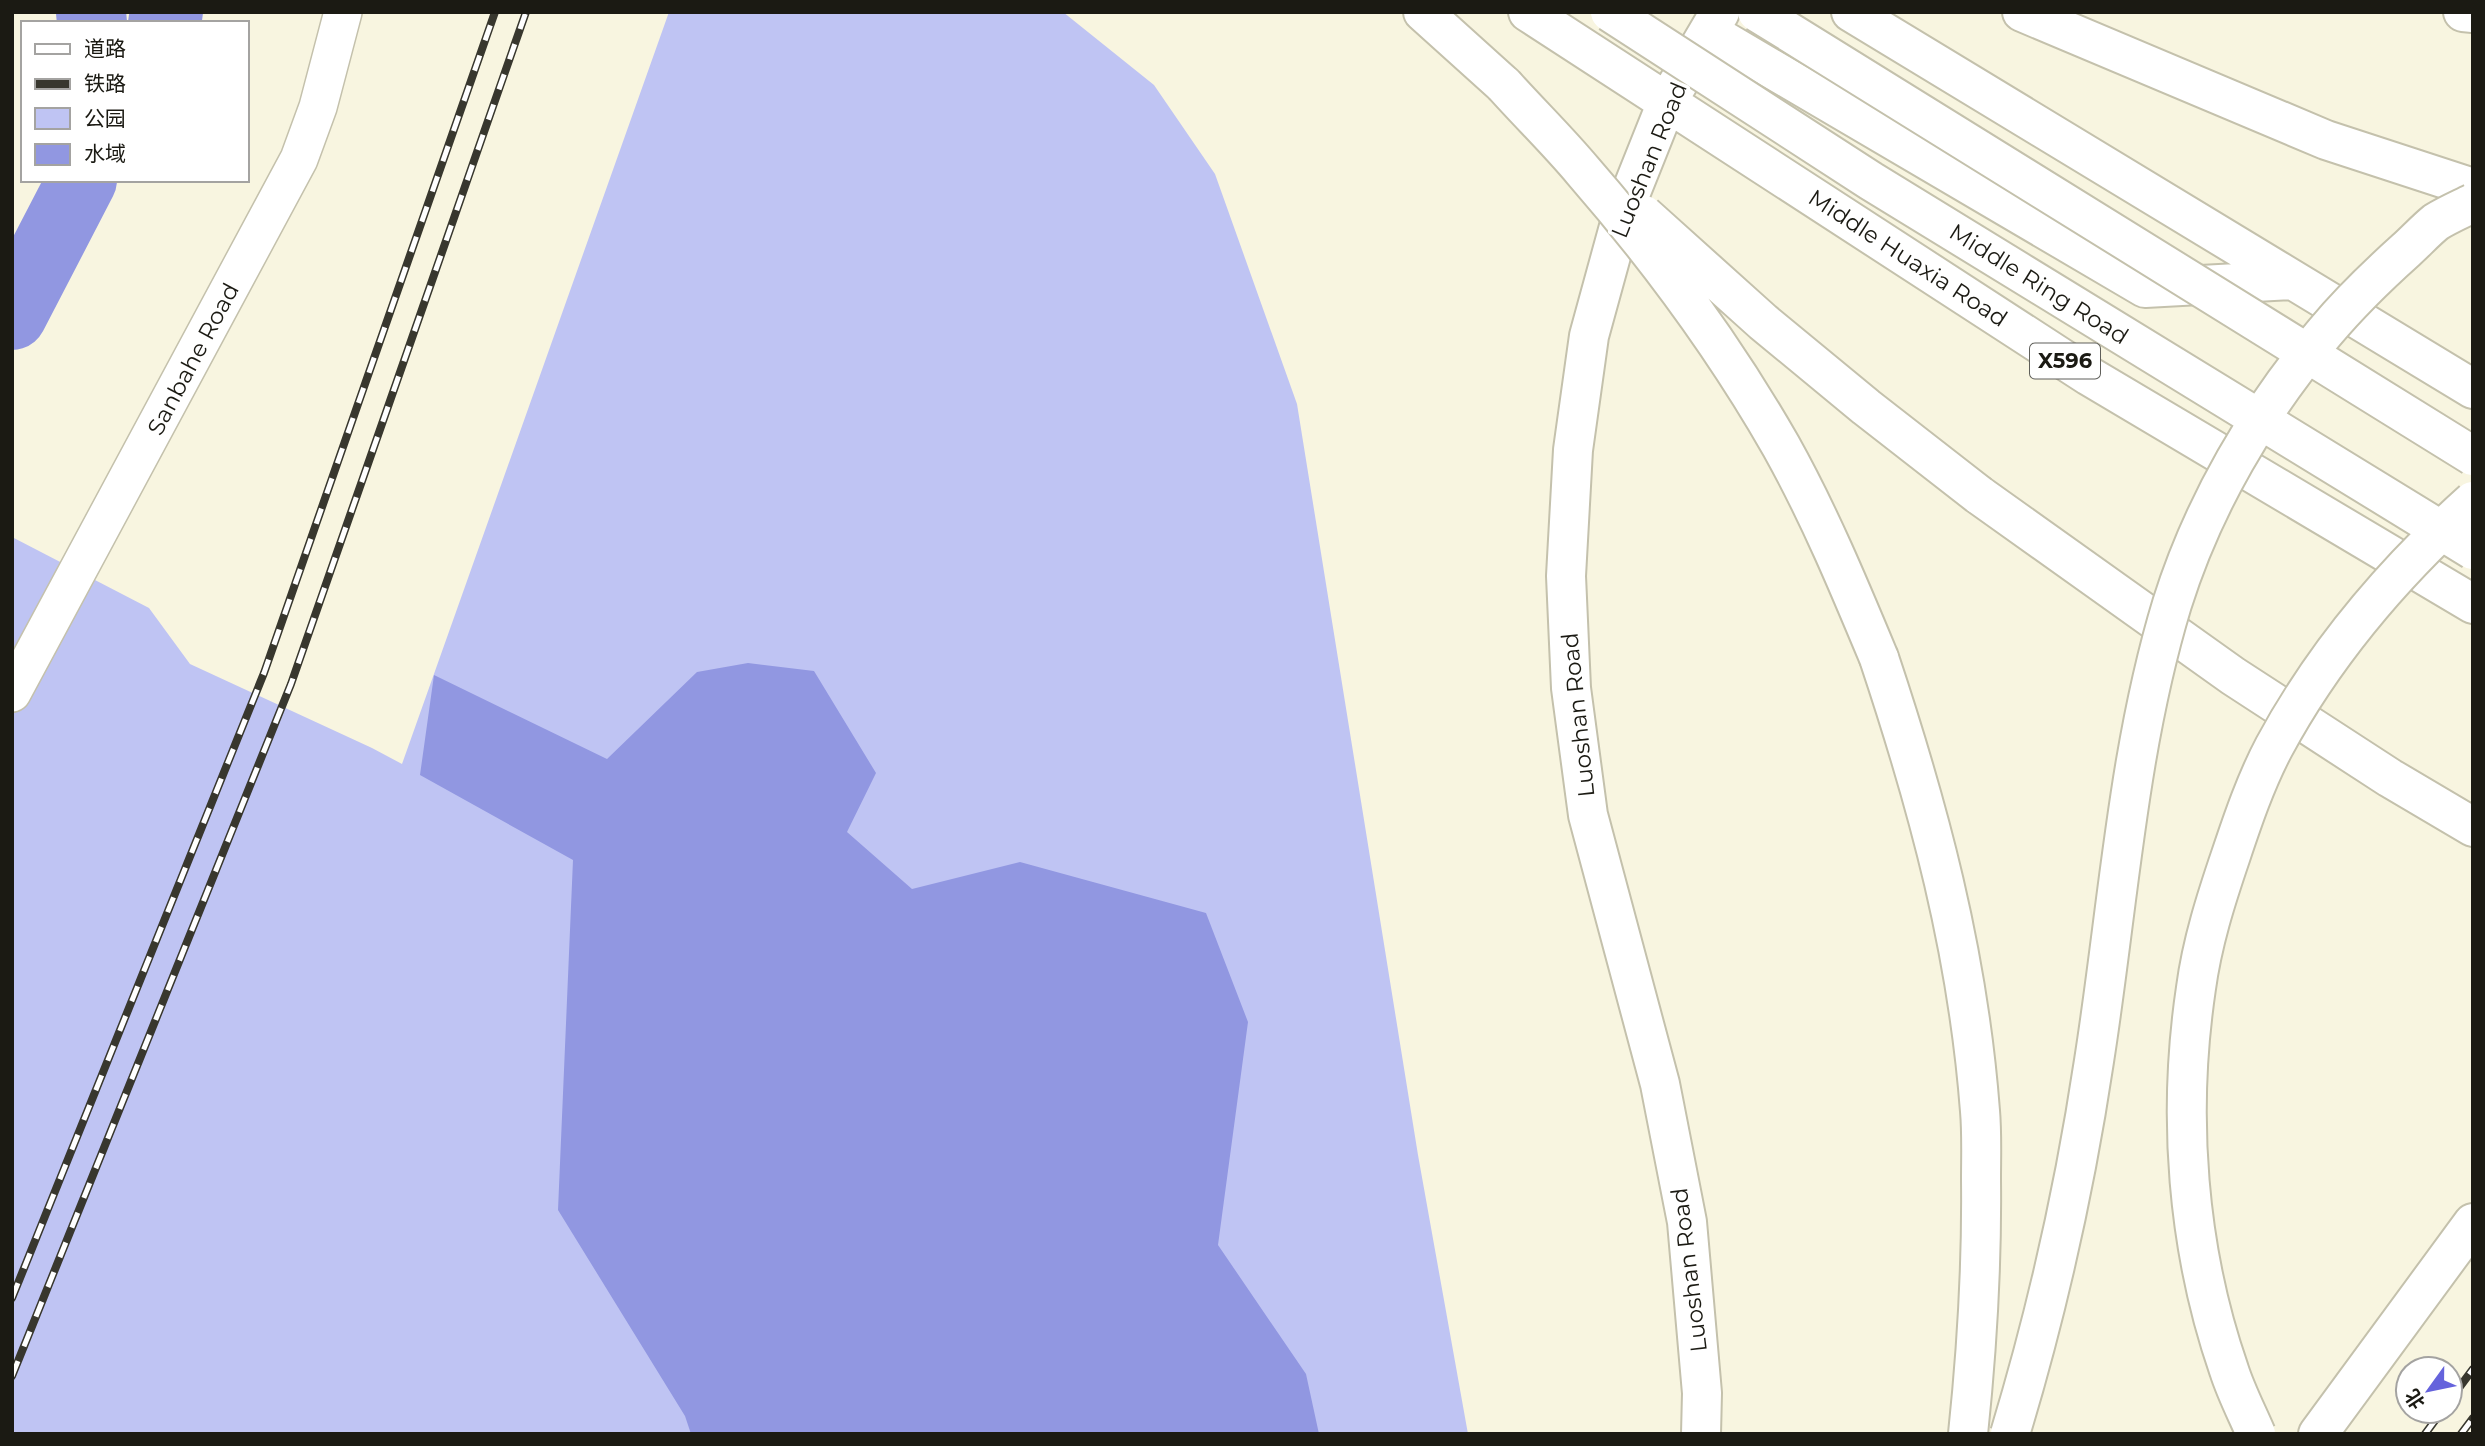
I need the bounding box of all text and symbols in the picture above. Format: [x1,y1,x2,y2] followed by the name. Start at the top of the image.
[21,21,248,182] legend
[84,36,126,61] text: 道路
[84,71,126,96] text: 铁路
[1605,78,1693,242] street label: Luoshan Road
[84,106,126,131] text: 公园
[84,141,126,166] text: 水域
[1803,183,2013,333] street label: Middle Huaxia Road
[1944,218,2134,350] street label: Middle Ring Road
[141,278,245,440] street label: Sanbahe Road
[2030,344,2100,378] road number: X596
[1555,631,1601,799] street label: Luoshan Road
[1665,1186,1713,1354] street label: Luoshan Road
[2394,1355,2464,1425] north arrow
[2400,1385,2430,1413] text: 北

